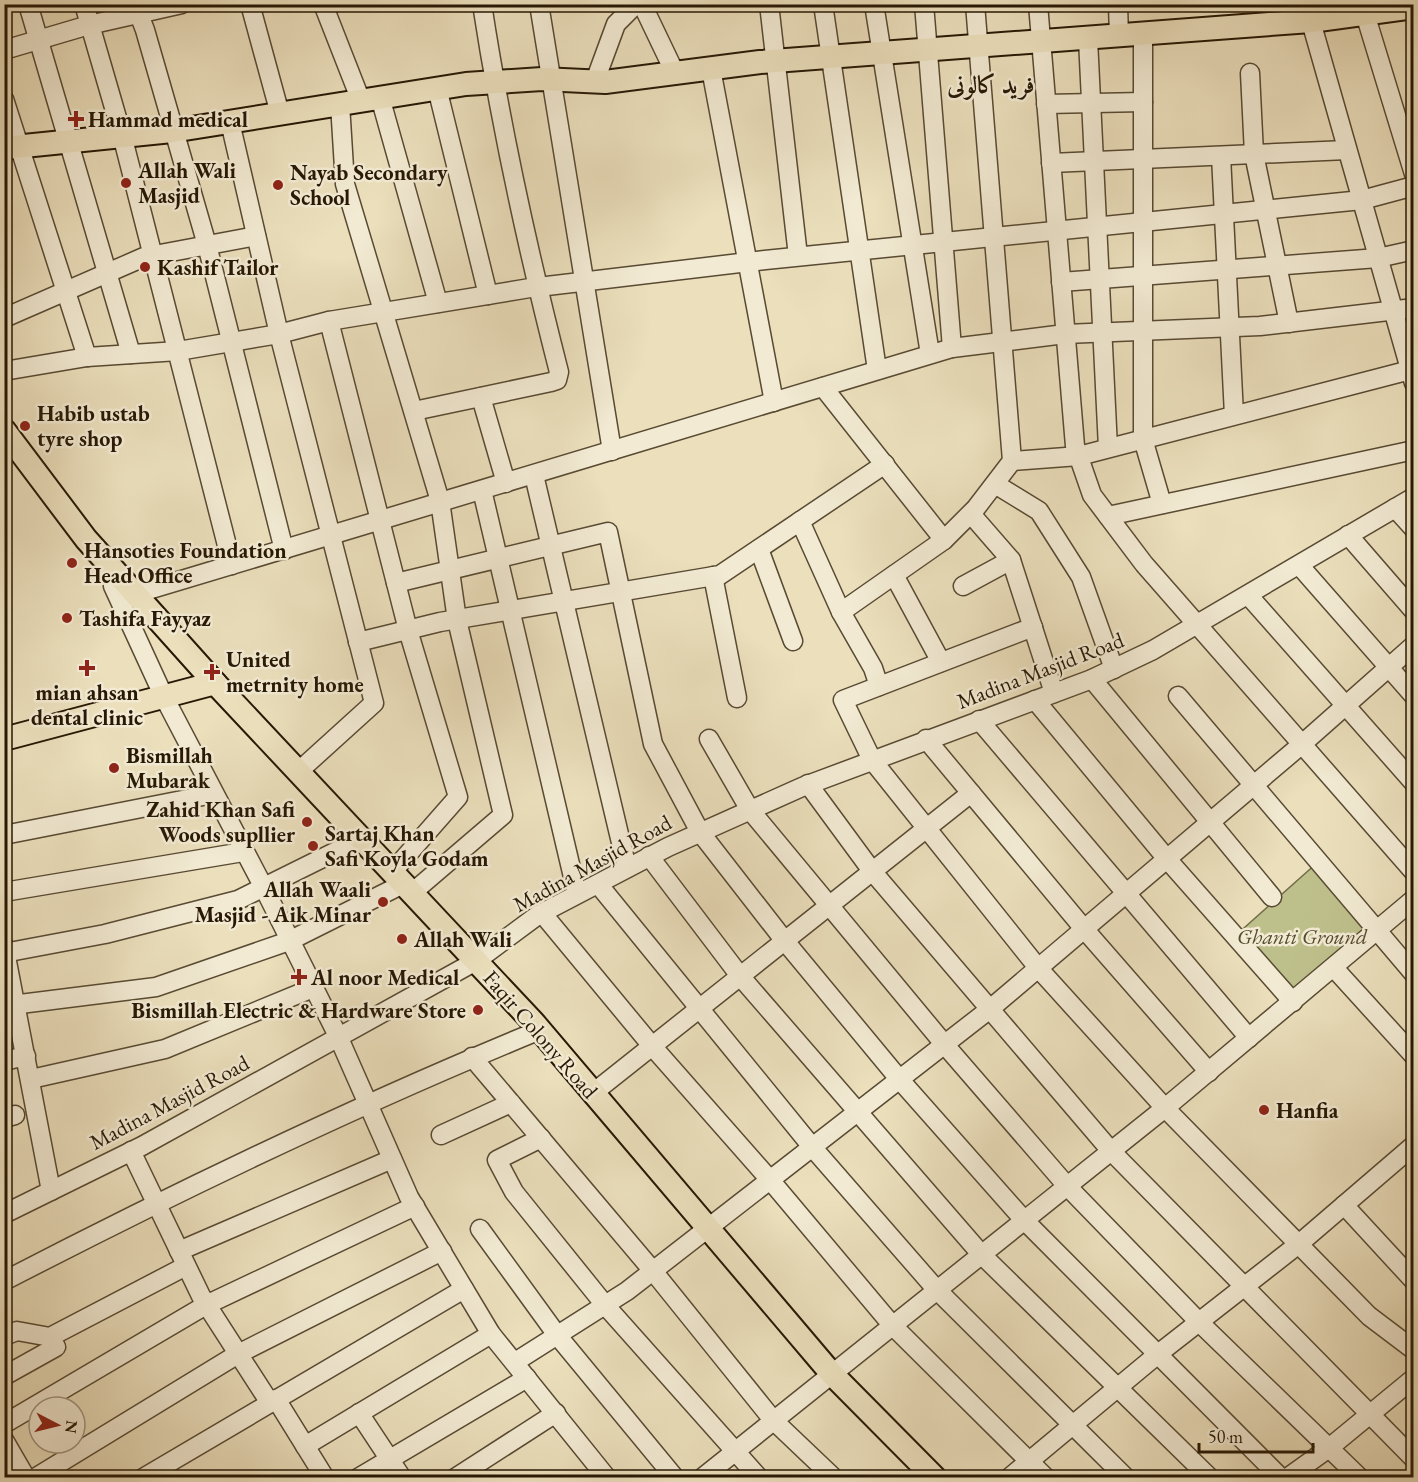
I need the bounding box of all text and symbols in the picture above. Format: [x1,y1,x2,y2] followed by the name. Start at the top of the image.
[946,69,1035,100] district label: فرید کالونی
[88,105,248,134] place label: Hammad medical
[69,112,83,126] marker: Hammad medical
[137,156,236,210] place label: Allah Wali Masjid
[290,158,448,212] place label: Nayab Secondary School
[119,176,133,190] marker: Allah Wali Masjid
[271,178,285,192] marker: Nayab Secondary School
[157,253,279,282] place label: Kashif Tailor
[138,260,152,274] marker: Kashif Tailor
[37,399,150,453] place label: Habib ustab tyre shop
[18,419,32,433] marker: Habib ustab tyre shop
[84,536,287,590] place label: Hansoties Foundation Head Office
[65,556,79,570] marker: Hansoties Foundation Head Office
[79,604,211,633] place label: Tashifa Fayyaz
[60,611,74,625] marker: Tashifa Fayyaz
[953,625,1129,716] street label: Madina Masjid Road
[226,645,364,699] place label: United metrnity home
[78,659,96,677] marker: mian ahsan dental clinic
[203,663,221,681] marker: United metrnity home
[31,678,143,732] place label: mian ahsan dental clinic
[126,741,213,795] place label: Bismillah Mubarak
[107,761,121,775] marker: Bismillah Mubarak
[146,795,296,849] place label: Zahid Khan Safi Woods supllier
[508,808,677,919] street label: Madina Masjid Road
[300,815,314,829] marker: Zahid Khan Safi Woods supllier
[325,819,489,873] place label: Sartaj Khan Safi Koyla Godam
[306,839,320,853] marker: Sartaj Khan Safi Koyla Godam
[194,875,372,929] place label: Allah Waali Masjid - Aik Minar
[376,895,390,909] marker: Allah Waali Masjid - Aik Minar
[1237,922,1368,951] park label: Ghanti Ground
[413,925,512,954] place label: Allah Wali
[395,932,409,946] marker: Allah Wali
[310,963,459,992] place label: Al noor Medical
[477,964,605,1105] street label: Faqir Colony Road
[292,970,306,984] marker: Al noor Medical
[131,996,466,1025] place label: Bismillah Electric & Hardware Store
[471,1003,485,1017] marker: Bismillah Electric & Hardware Store
[84,1048,255,1157] street label: Madina Masjid Road
[1276,1096,1339,1125] place label: Hanfia
[1257,1103,1271,1117] marker: Hanfia
[27,1395,87,1455] north arrow
[1199,1416,1313,1454] scale bar
[60,1419,83,1435] text: N
[1208,1425,1243,1448] text: 50 m

